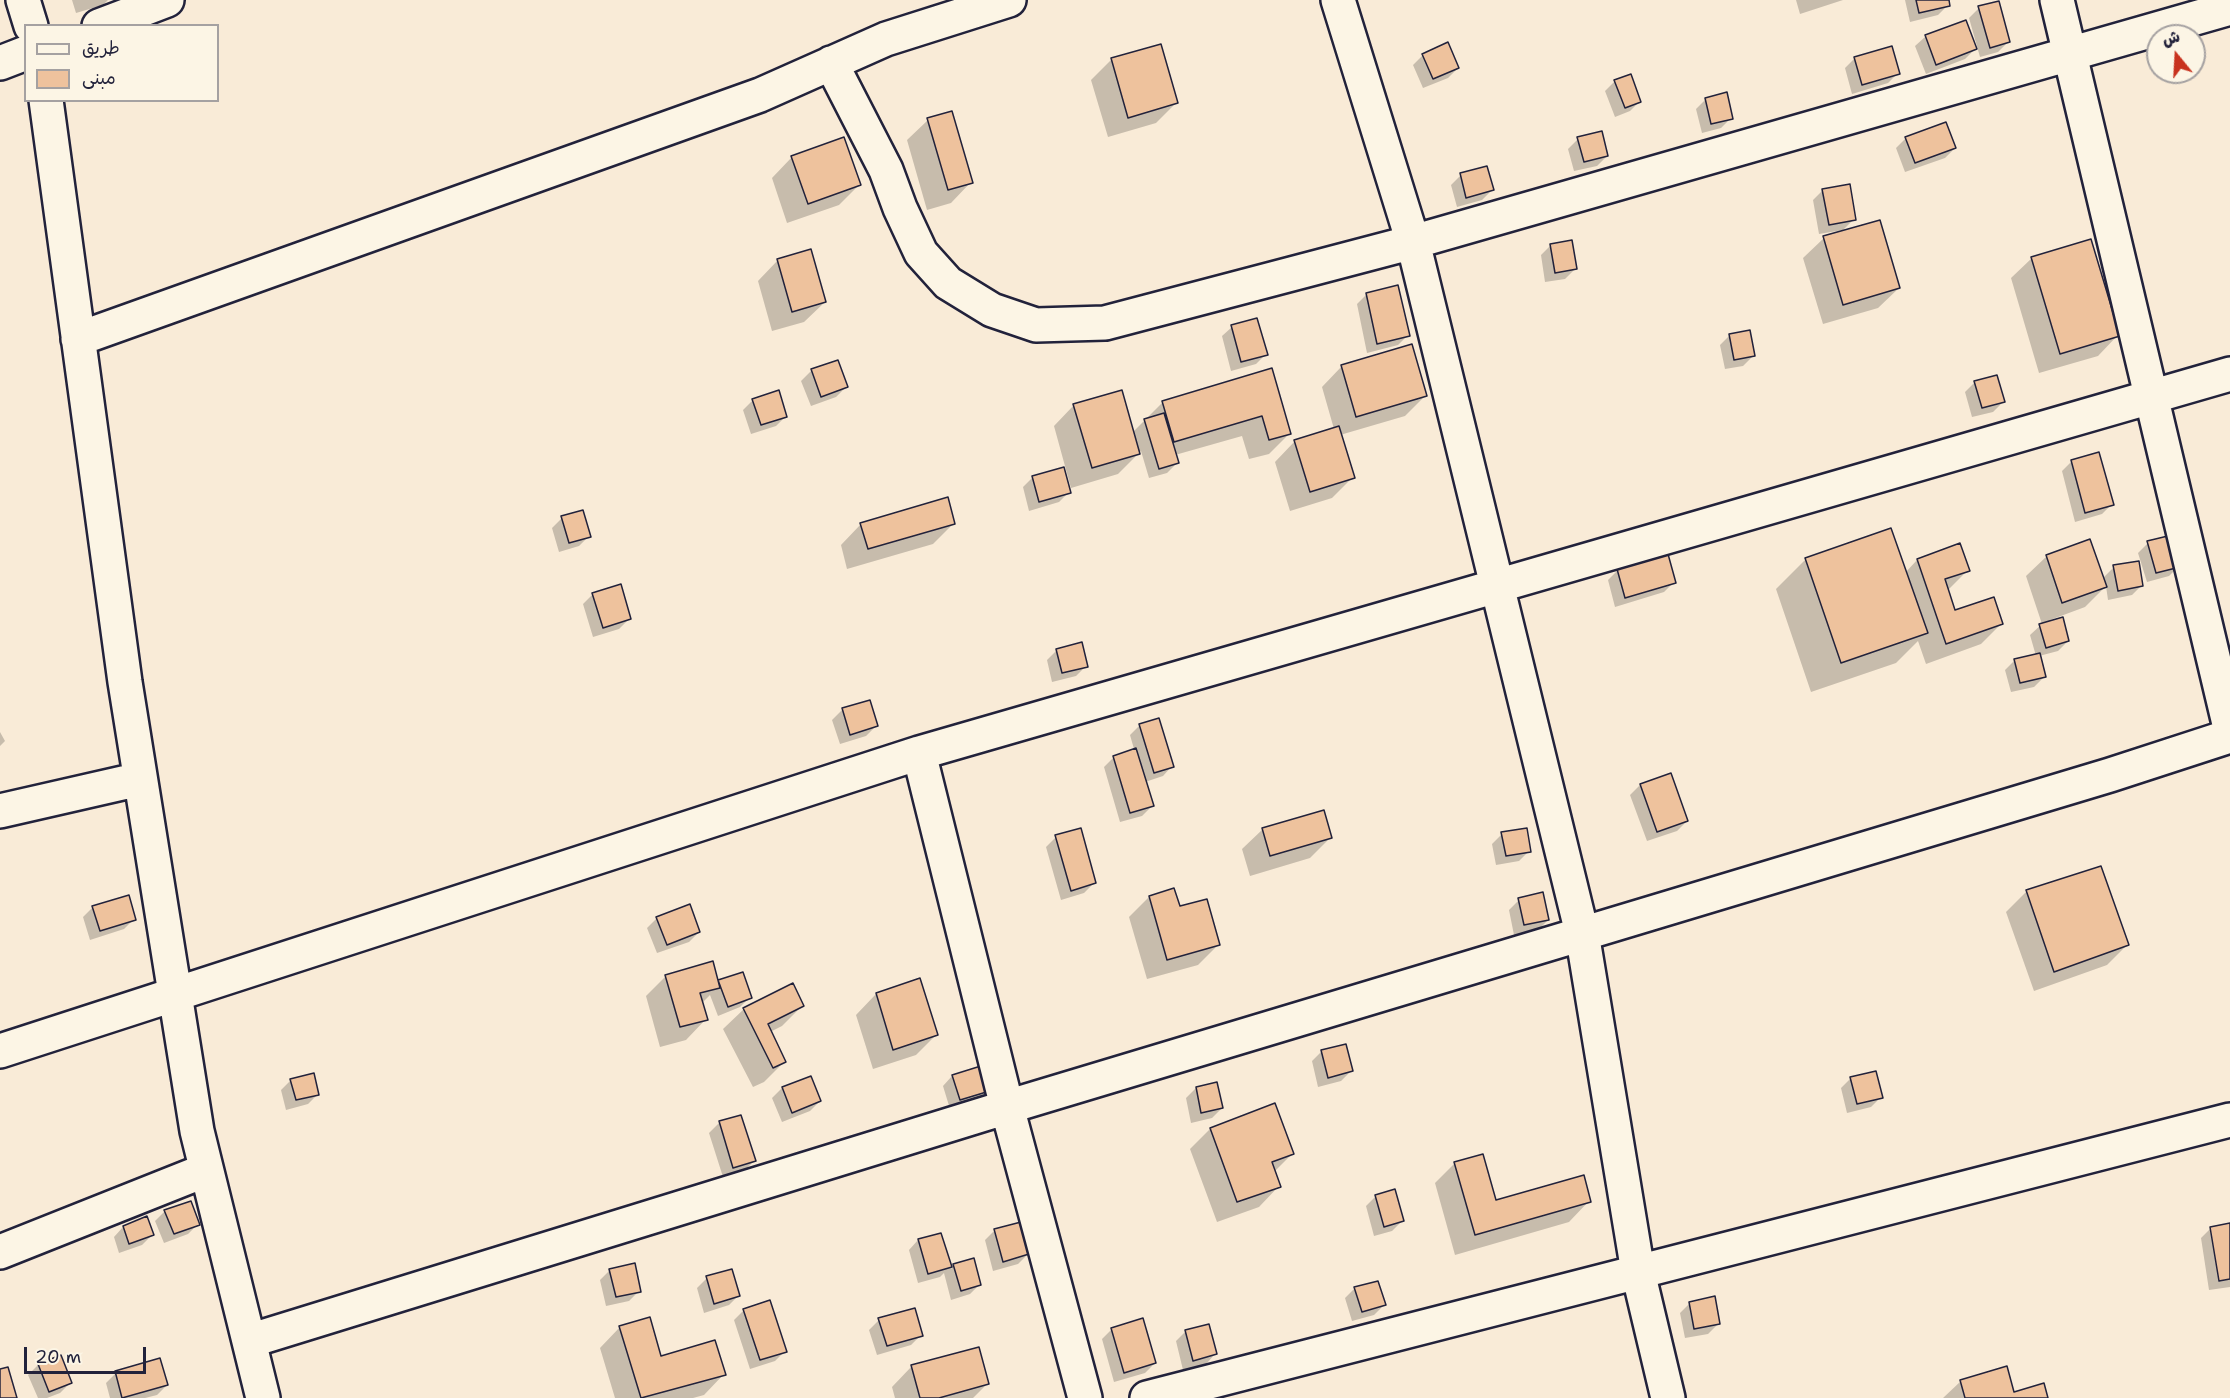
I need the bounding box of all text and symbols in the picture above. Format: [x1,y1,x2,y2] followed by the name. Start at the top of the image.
[24,24,219,102] legend
[2146,24,2206,84] north arrow
[2159,26,2183,51] text: ش
[82,36,120,60] text: طريق
[82,66,116,90] text: مبنى
[27,1335,148,1373] scale bar
[35,1345,81,1369] text: 20 m

